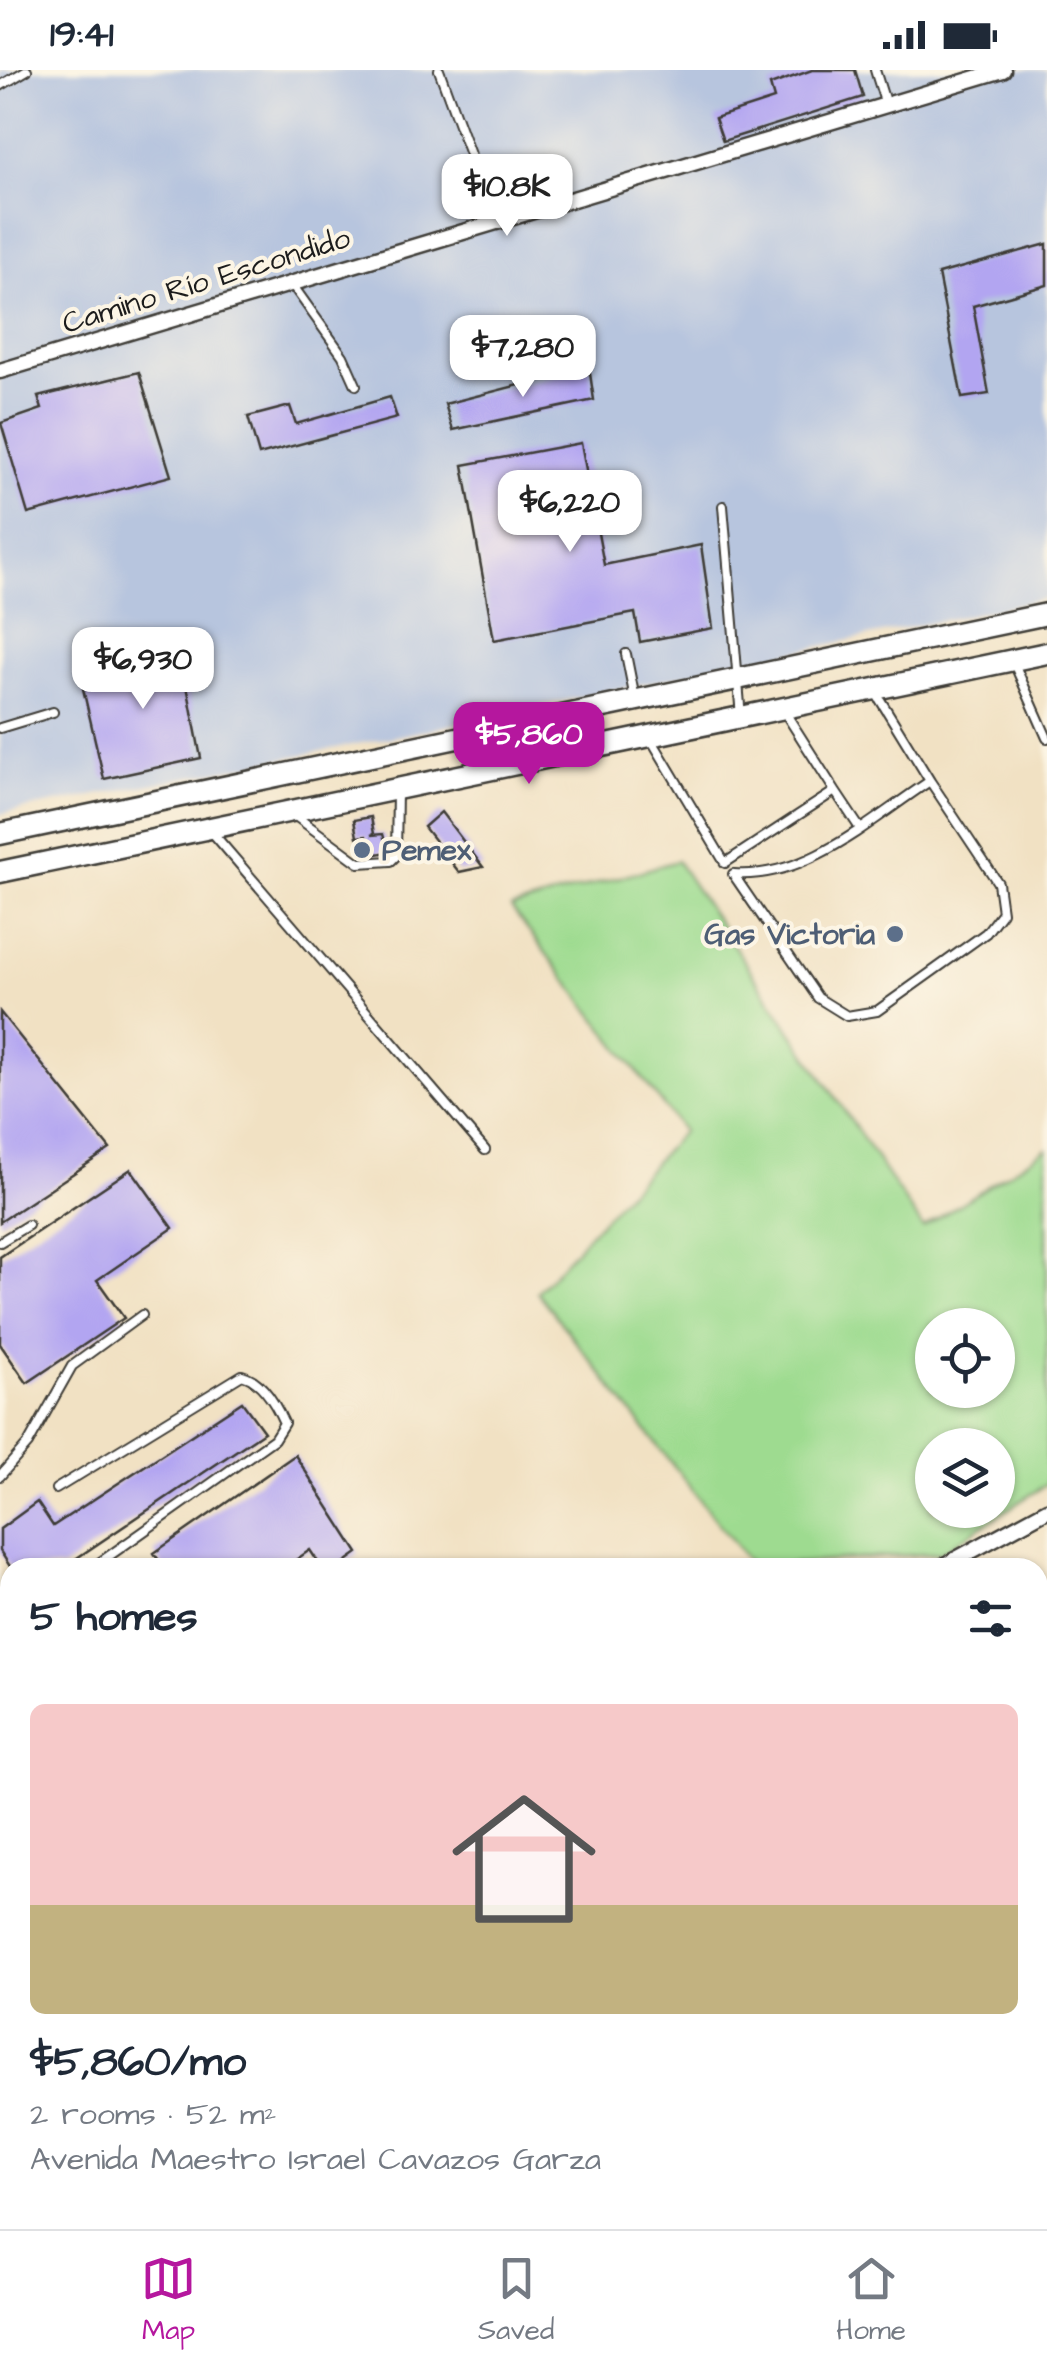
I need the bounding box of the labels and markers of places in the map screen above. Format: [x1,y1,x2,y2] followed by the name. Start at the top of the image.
[426,154,588,239] pin: $10.8K
[442,315,604,400] pin: $7,280
[489,470,651,555] pin: $6,220
[62,627,224,712] pin: $6,930
[448,702,610,787] pin: $5,860
[382,830,472,872] place label: Pemex
[351,839,373,861] marker: Pemex
[704,914,876,956] place label: Gas Victoria
[884,923,906,945] marker: Gas Victoria

